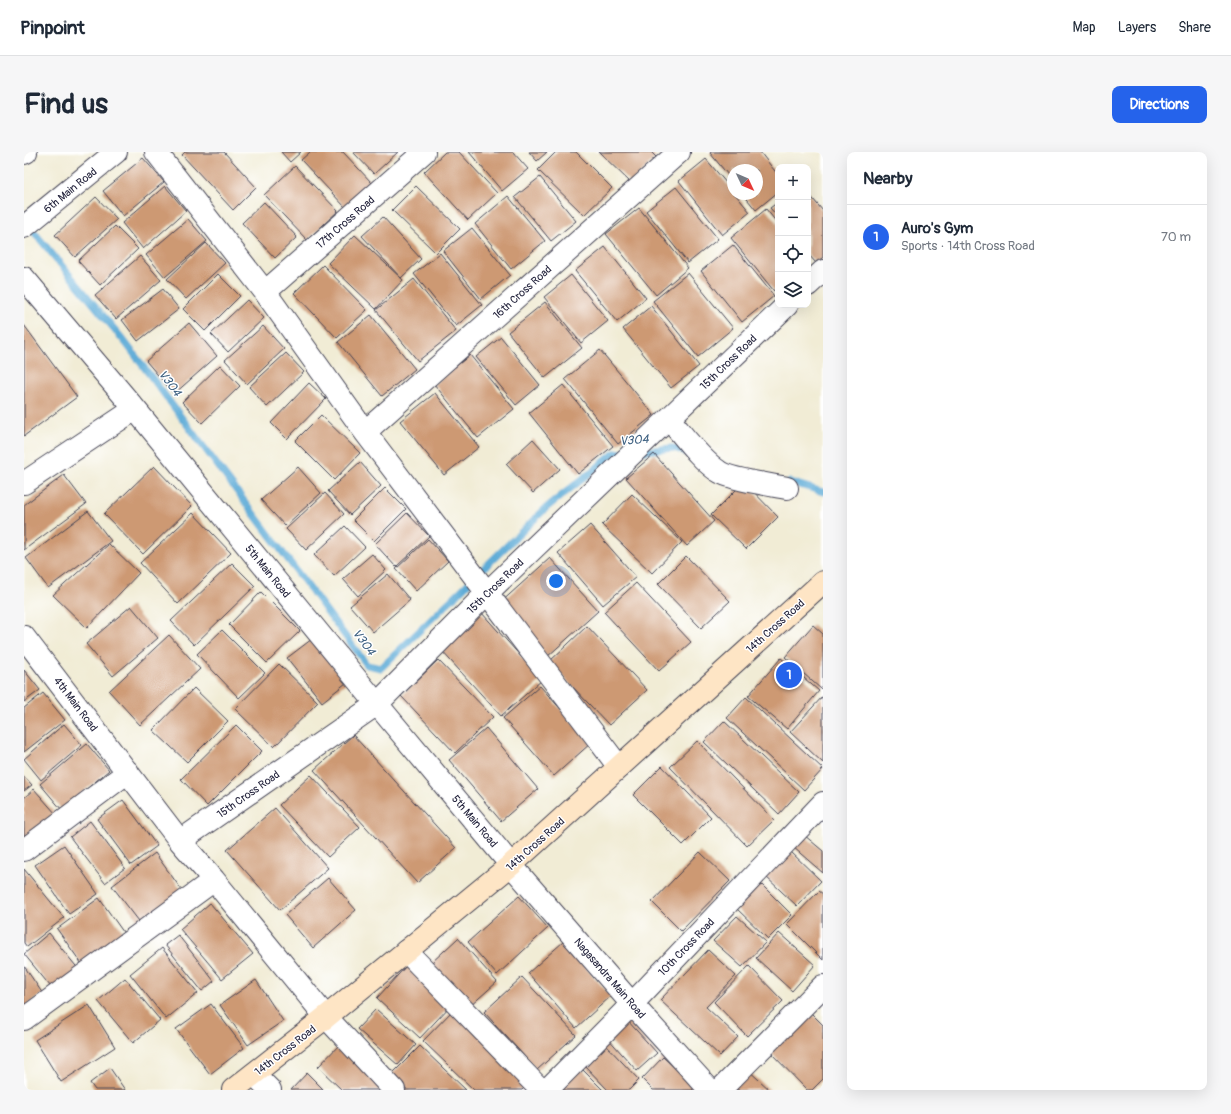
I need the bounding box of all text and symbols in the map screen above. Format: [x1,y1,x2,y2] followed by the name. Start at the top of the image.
[20,16,85,40] text: Pinpoint
[1073,19,1096,36] text: Map
[1118,19,1156,36] text: Layers
[1178,19,1211,36] text: Share
[1112,86,1207,123] button: Directions
[24,87,108,122] text: Find us
[727,164,763,200] north arrow
[775,164,811,308] map controls
[775,164,811,200] button: +
[41,165,100,216] street label: 6th Main Road
[863,168,912,189] text: Nearby
[313,193,377,251] street label: 17th Cross Road
[775,200,811,236] button: −
[901,219,973,238] text: Auro's Gym
[873,229,879,245] text: 1
[1161,229,1191,245] text: 70 m
[775,236,811,272] button: locate
[901,238,1035,254] text: Sports · 14th Cross Road
[490,263,554,322] street label: 16th Cross Road
[775,272,811,308] button: layers
[697,332,759,393] street label: 15th Cross Road
[155,367,185,400] water label: V304
[619,432,650,449] water label: V304
[242,542,293,600] street label: 5th Main Road
[464,556,526,617] street label: 15th Cross Road
[546,571,566,591] your location
[743,597,807,656] street label: 14th Cross Road
[349,626,379,659] water label: V304
[776,660,802,690] pin: 1
[51,675,100,734] street label: 4th Main Road
[214,768,282,821] street label: 15th Cross Road
[449,793,500,850] street label: 5th Main Road
[503,815,567,874] street label: 14th Cross Road
[656,916,717,979] street label: 10th Cross Road
[571,935,648,1021] street label: Nagasandra Main Road
[252,1022,318,1078] street label: 14th Cross Road

